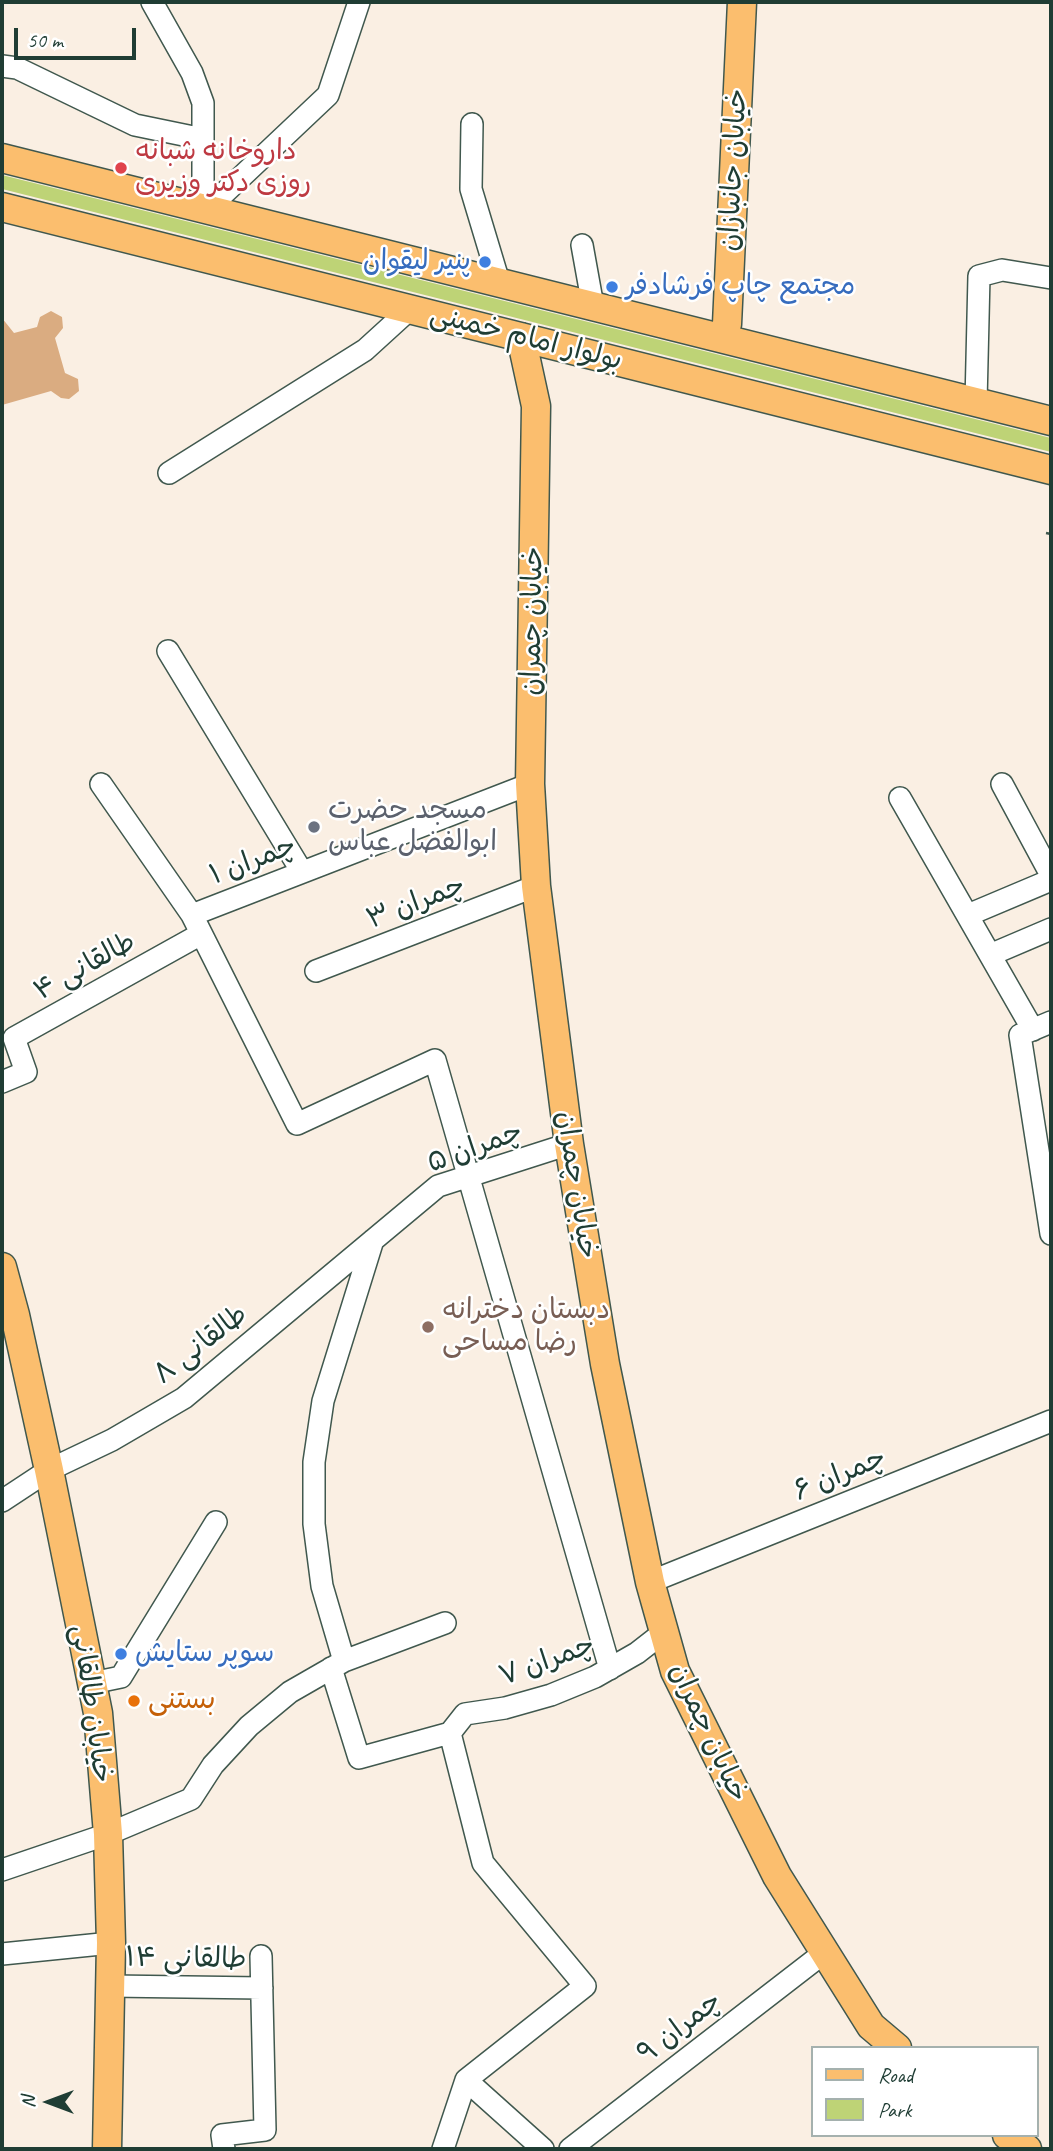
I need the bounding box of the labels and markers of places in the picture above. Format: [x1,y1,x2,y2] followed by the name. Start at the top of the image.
[135,135,311,201] place label: داروخانه شبانه روزی دکتر وزیری
[113,160,129,176] marker: داروخانه شبانه روزی دکتر وزیری
[363,245,471,279] place label: پنیر لیقوان
[477,254,493,270] marker: پنیر لیقوان
[626,270,855,304] place label: مجتمع چاپ فرشادفر
[604,279,620,295] marker: مجتمع چاپ فرشادفر
[328,794,497,860] place label: مسجد حضرت ابوالفضل عباس
[306,819,322,835] marker: مسجد حضرت ابوالفضل عباس
[442,1294,610,1360] place label: دبستان دخترانه رضا مساحی
[420,1319,436,1335] marker: دبستان دخترانه رضا مساحی
[135,1637,274,1671] place label: سوپر ستایش
[113,1646,129,1662] marker: سوپر ستایش
[148,1684,216,1718] place label: بستنی
[126,1693,142,1709] marker: بستنی

